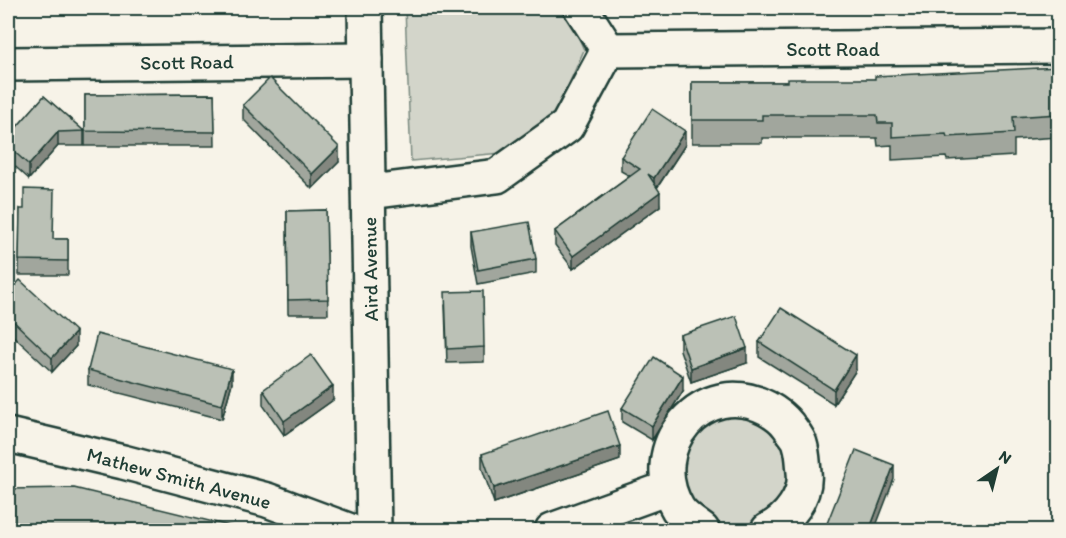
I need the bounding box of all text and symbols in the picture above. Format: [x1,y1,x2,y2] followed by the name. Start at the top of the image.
[786,37,880,61] street label: Scott Road
[140,49,234,75] street label: Scott Road
[357,217,383,321] street label: Aird Avenue
[967,439,1027,499] north arrow
[84,442,274,514] street label: Mathew Smith Avenue
[995,446,1015,468] text: N

